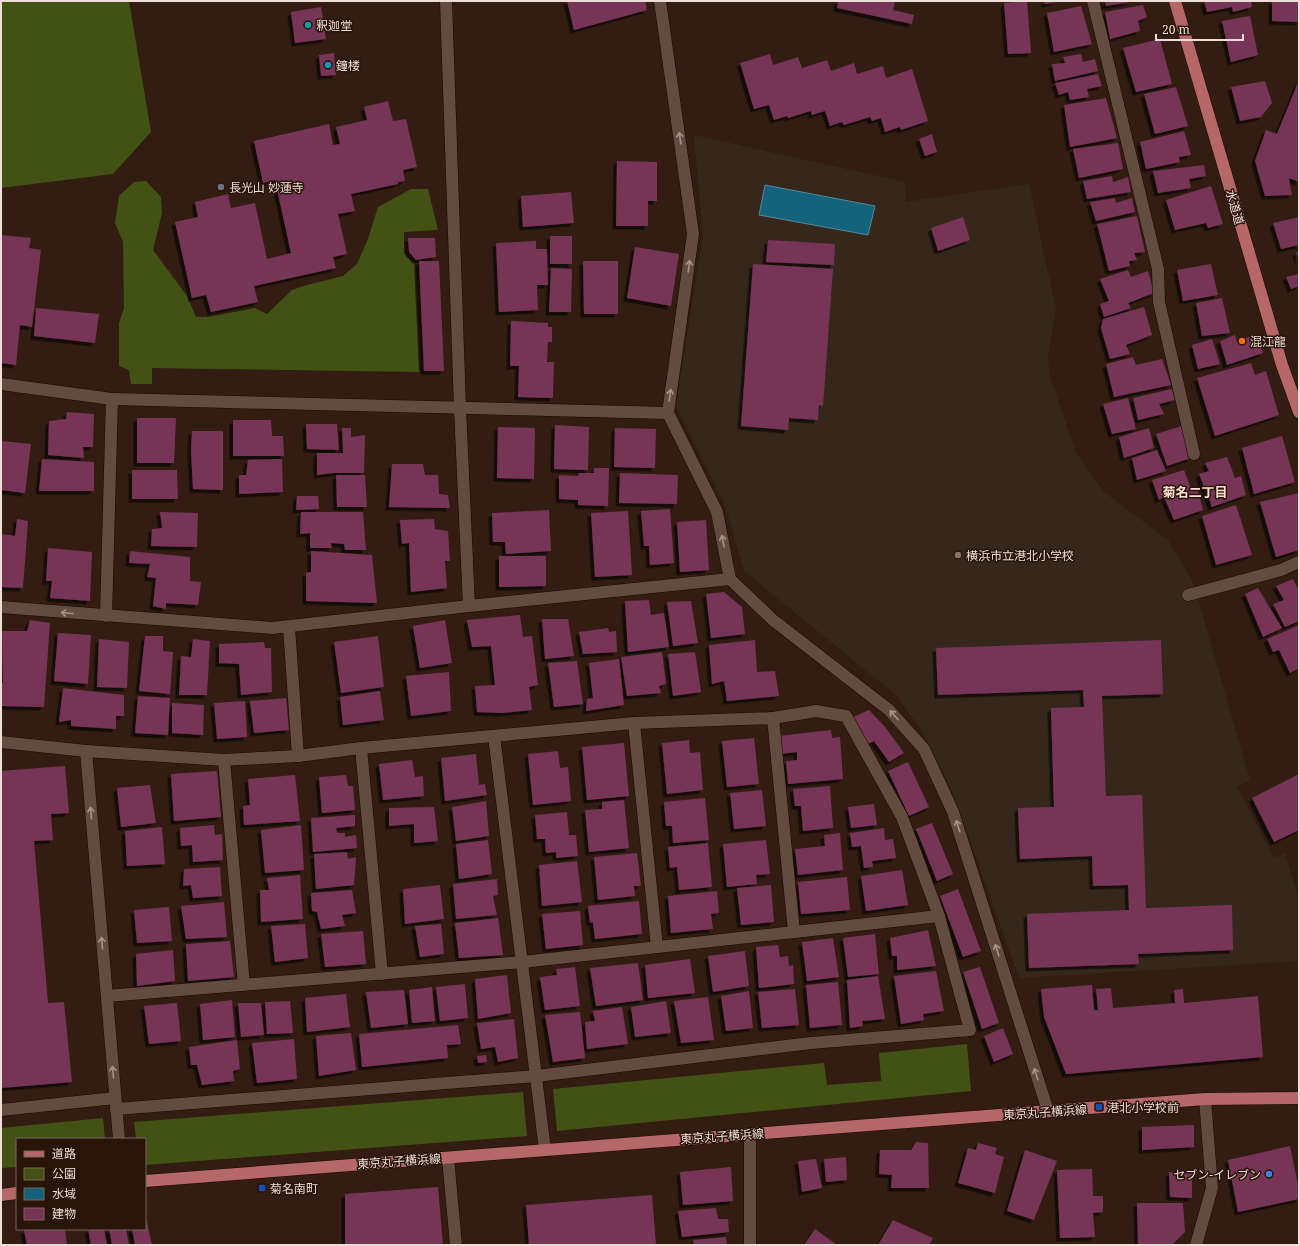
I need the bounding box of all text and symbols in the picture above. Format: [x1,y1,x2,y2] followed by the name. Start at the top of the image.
[1156,16,1243,42] scale bar
[316,17,352,34] place label: 釈迦堂
[303,20,313,30] marker: 釈迦堂
[1162,21,1190,38] text: 20 m
[336,57,360,74] place label: 鐘楼
[323,60,333,70] marker: 鐘楼
[676,131,684,144] one-way arrow
[229,179,304,196] place label: 長光山 妙蓮寺
[216,182,226,192] marker: 長光山 妙蓮寺
[1222,187,1248,227] street label: 水道道
[685,260,693,273] one-way arrow
[1250,333,1286,350] place label: 混江龍
[1237,336,1247,346] marker: 混江龍
[666,389,674,402] one-way arrow
[1162,483,1228,501] district label: 菊名二丁目
[718,535,726,548] one-way arrow
[966,547,1074,564] place label: 横浜市立港北小学校
[953,550,963,560] marker: 横浜市立港北小学校
[61,609,74,617] one-way arrow
[889,710,898,720] one-way arrow
[88,807,95,820] one-way arrow
[954,820,961,833] one-way arrow
[99,937,106,950] one-way arrow
[993,944,1000,957] one-way arrow
[110,1066,117,1079] one-way arrow
[1032,1068,1040,1080] one-way arrow
[1107,1099,1179,1116] place label: 港北小学校前
[1003,1101,1087,1123] street label: 東京丸子横浜線
[1094,1102,1104,1112] marker: 港北小学校前
[680,1125,764,1147] street label: 東京丸子横浜線
[16,1138,146,1230] legend
[52,1145,76,1162] text: 道路
[357,1150,441,1172] street label: 東京丸子横浜線
[52,1165,76,1182] text: 公園
[1173,1166,1261,1183] place label: セブン-イレブン
[1264,1169,1274,1179] marker: セブン-イレブン
[270,1180,318,1197] place label: 菊名南町
[257,1183,267,1193] marker: 菊名南町
[52,1185,76,1202] text: 水域
[52,1205,76,1222] text: 建物

